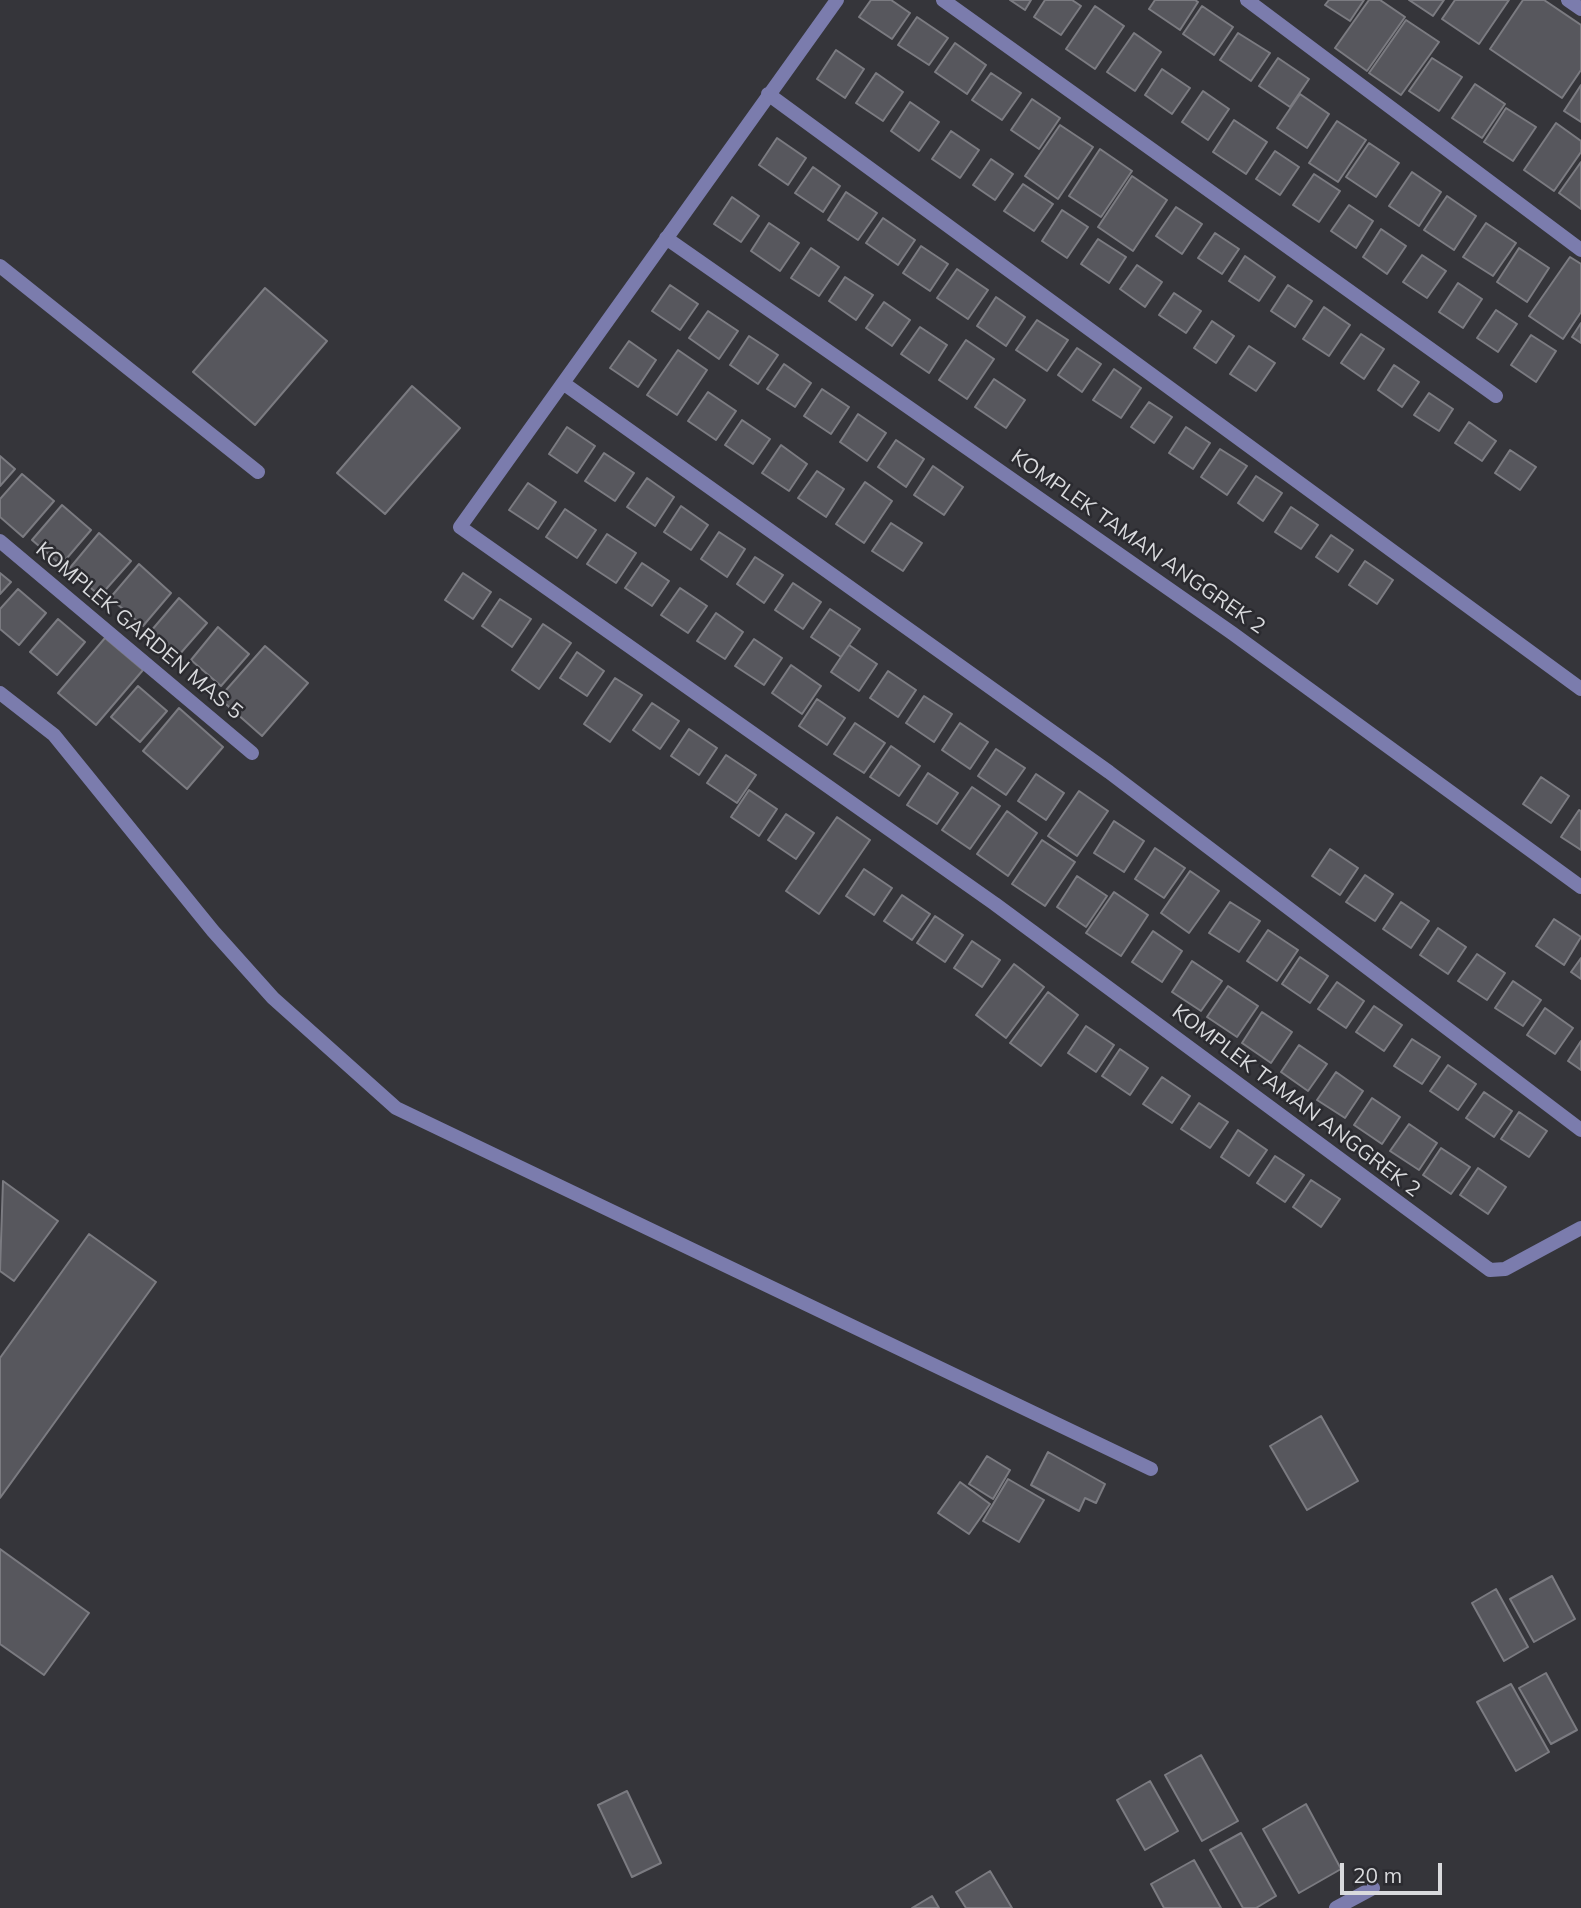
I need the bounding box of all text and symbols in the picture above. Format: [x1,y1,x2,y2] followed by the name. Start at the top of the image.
[1006,444,1270,640] street label: KOMPLEK TAMAN ANGGREK 2
[30,537,248,725] street label: KOMPLEK GARDEN MAS 5
[1167,999,1425,1203] street label: KOMPLEK TAMAN ANGGREK 2
[1343,1848,1444,1892] scale bar
[1353,1862,1402,1888] text: 20 m

